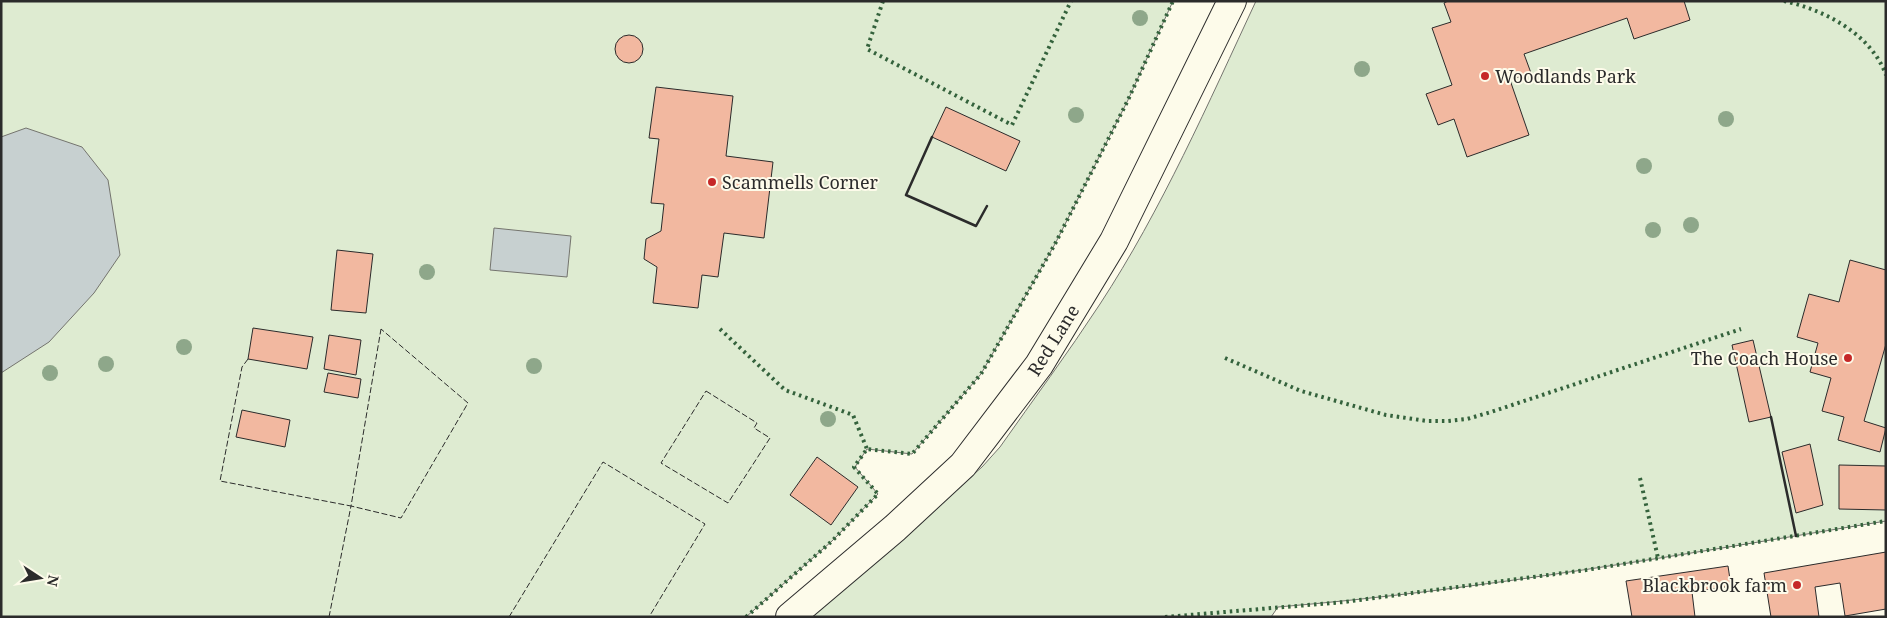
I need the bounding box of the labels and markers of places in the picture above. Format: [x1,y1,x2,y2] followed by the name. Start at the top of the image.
[1495,64,1636,88] place label: Woodlands Park
[1479,70,1491,82] marker: Woodlands Park
[722,170,879,194] place label: Scammells Corner
[706,176,718,188] marker: Scammells Corner
[1691,346,1838,370] place label: The Coach House
[1842,352,1854,364] marker: The Coach House
[1642,573,1787,597] place label: Blackbrook farm
[1791,579,1803,591] marker: Blackbrook farm

